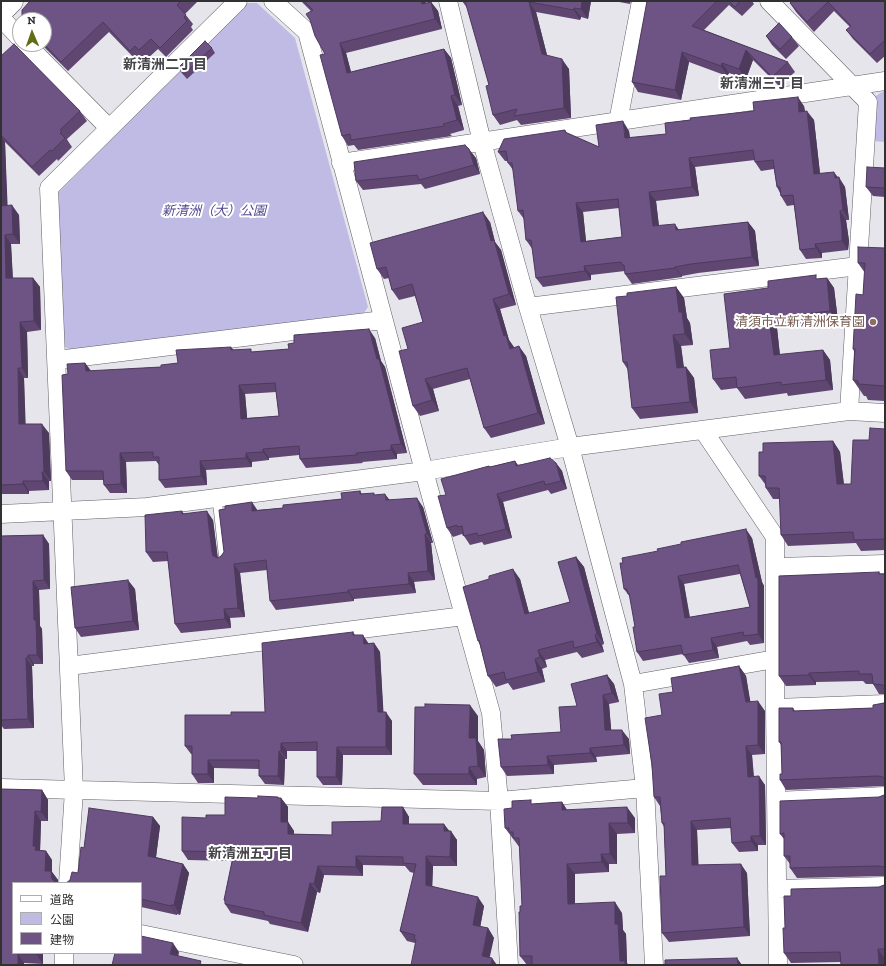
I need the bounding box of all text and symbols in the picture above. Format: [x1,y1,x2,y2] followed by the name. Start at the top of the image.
[12,12,52,52] north arrow
[27,14,36,27] text: N
[123,57,207,73] district label: 新清洲二丁目
[720,76,804,92] district label: 新清洲三丁目
[162,203,266,219] park label: 新清洲（大）公園
[735,314,865,330] place label: 清須市立新清洲保育園
[868,317,878,327] marker: 清須市立新清洲保育園
[208,846,292,862] district label: 新清洲五丁目
[12,882,142,954] legend
[50,893,74,907] text: 道路
[50,913,74,927] text: 公園
[50,933,74,947] text: 建物

